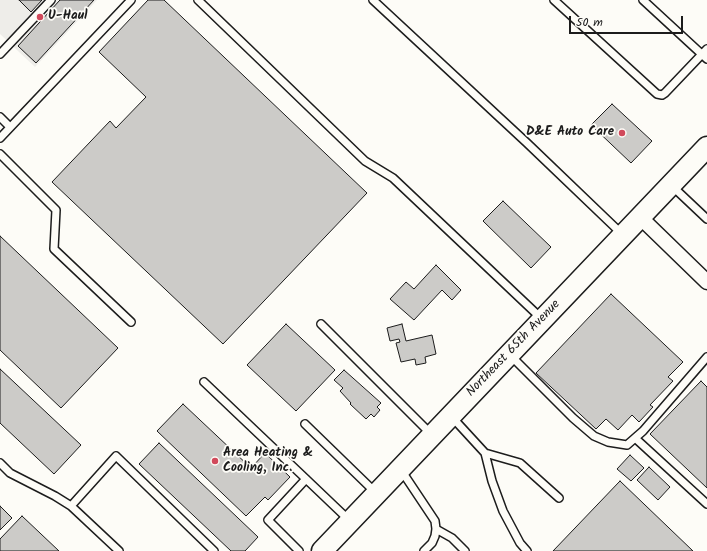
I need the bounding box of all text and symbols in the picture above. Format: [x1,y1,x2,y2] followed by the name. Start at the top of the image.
[571,8,685,34] scale bar
[48,9,88,25] place label: U-Haul
[35,12,45,22] marker: U-Haul
[576,13,603,32] text: 50 m
[526,125,614,141] place label: D&E Auto Care
[617,128,627,138] marker: D&E Auto Care
[464,297,564,401] street label: Northeast 65th Avenue
[223,446,313,477] place label: Area Heating & Cooling, Inc.
[210,456,220,466] marker: Area Heating & Cooling, Inc.

